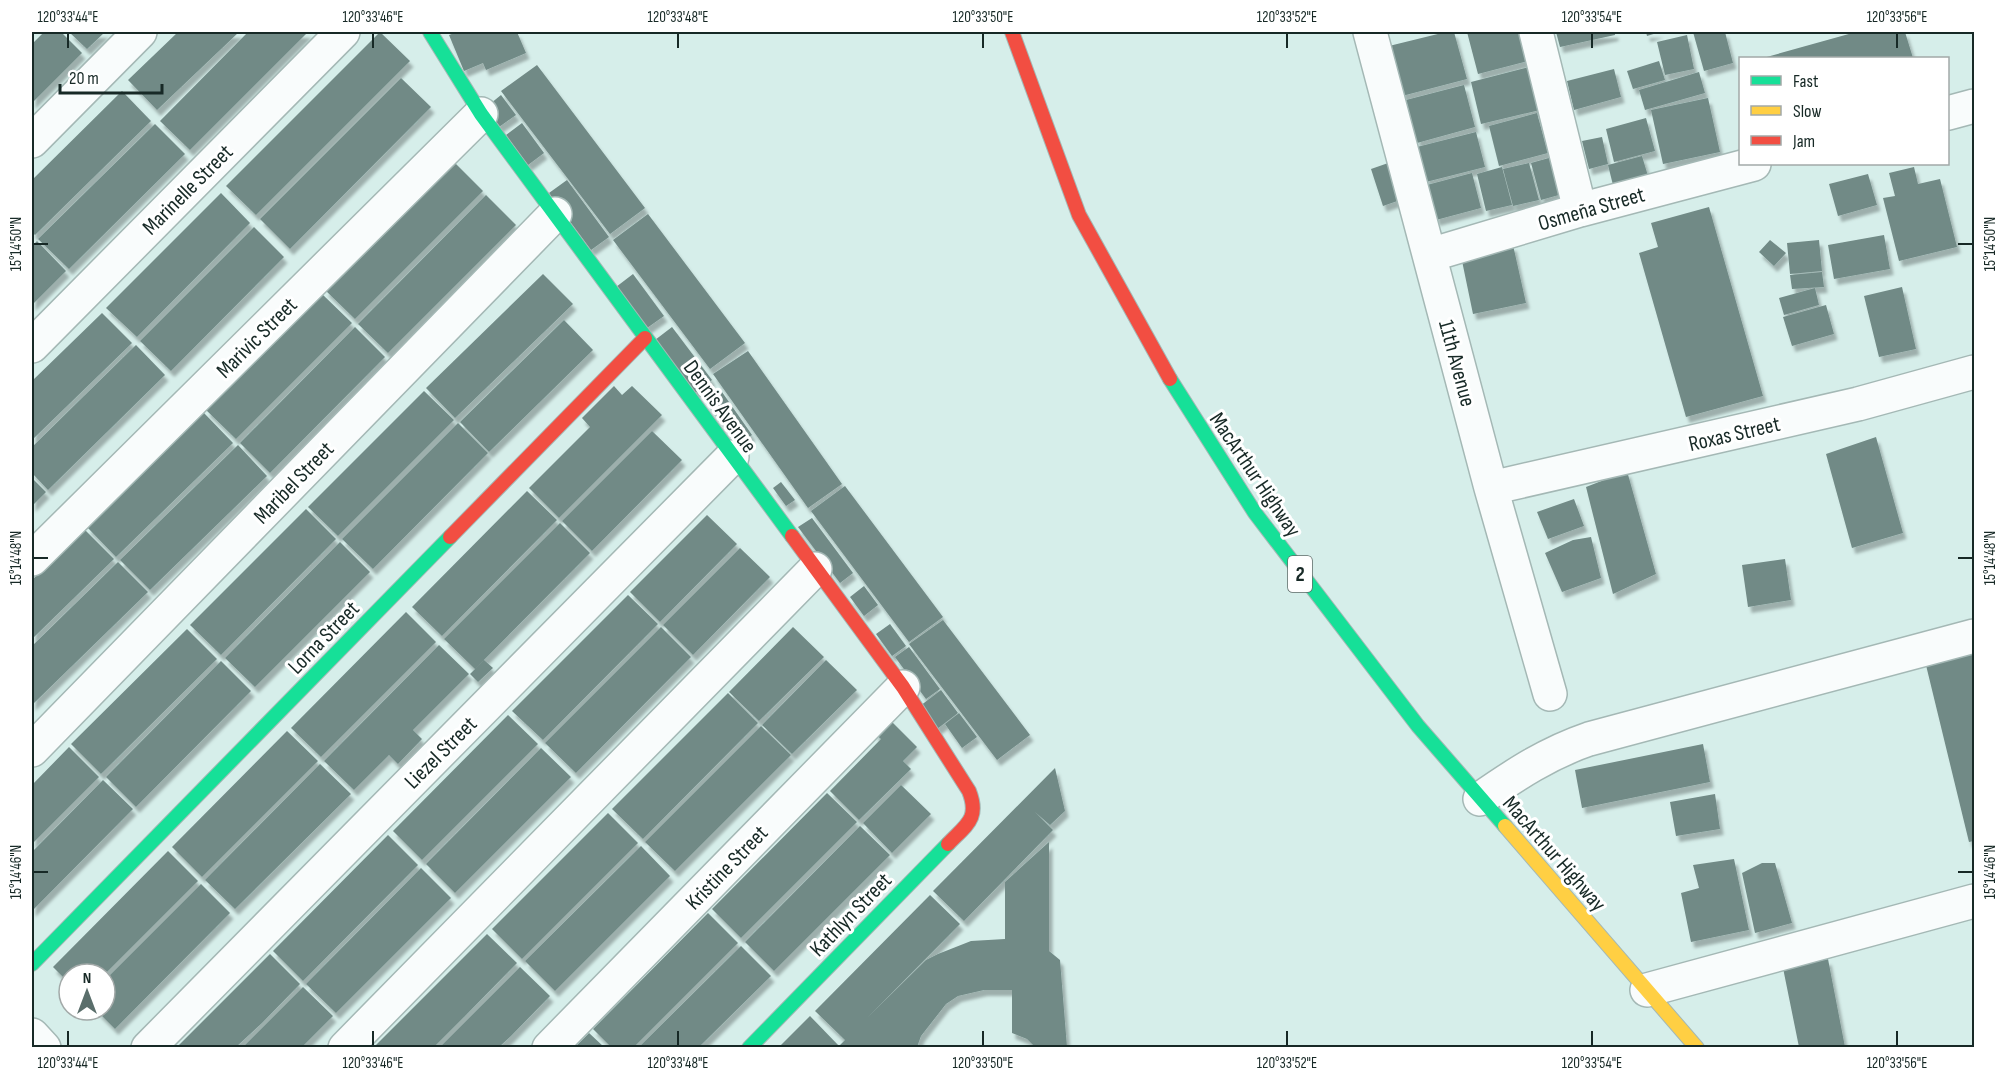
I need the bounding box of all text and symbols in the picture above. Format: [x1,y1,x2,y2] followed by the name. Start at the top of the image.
[38,8,98,27] text: 120°33'44"E
[343,8,404,27] text: 120°33'46"E
[648,8,708,27] text: 120°33'48"E
[953,8,1013,27] text: 120°33'50"E
[1257,8,1317,27] text: 120°33'52"E
[1562,8,1622,27] text: 120°33'54"E
[1867,8,1927,27] text: 120°33'56"E
[60,57,162,95] scale bar
[1739,57,1949,165] legend
[69,68,99,89] text: 20 m
[1793,71,1819,92] text: Fast
[1793,101,1822,122] text: Slow
[1792,131,1815,152] text: Jam
[137,139,239,241] street label: Marinelle Street
[1535,181,1648,238] street label: Osmeña Street
[7,217,26,271] text: 15°14'50"N
[1981,217,2000,271] text: 15°14'50"N
[211,292,303,384] street label: Marivic Street
[1432,317,1481,410] street label: 11th Avenue
[677,355,762,458] street label: Dennis Avenue
[1203,408,1307,543] street label: MacArthur Highway
[1686,411,1783,458] street label: Roxas Street
[248,436,340,530] street label: Maribel Street
[7,531,26,585] text: 15°14'48"N
[1981,531,2000,585] text: 15°14'48"N
[1288,556,1312,592] road number: 2
[283,596,366,680] street label: Lorna Street
[399,711,483,795] street label: Liezel Street
[1496,791,1612,918] street label: MacArthur Highway
[680,820,774,916] street label: Kristine Street
[7,845,26,899] text: 15°14'46"N
[1981,845,2000,899] text: 15°14'46"N
[804,867,898,963] street label: Kathlyn Street
[57,962,117,1022] north arrow
[83,969,91,988] text: N
[38,1054,98,1073] text: 120°33'44"E
[343,1054,404,1073] text: 120°33'46"E
[648,1054,708,1073] text: 120°33'48"E
[953,1054,1013,1073] text: 120°33'50"E
[1257,1054,1317,1073] text: 120°33'52"E
[1562,1054,1622,1073] text: 120°33'54"E
[1867,1054,1927,1073] text: 120°33'56"E

